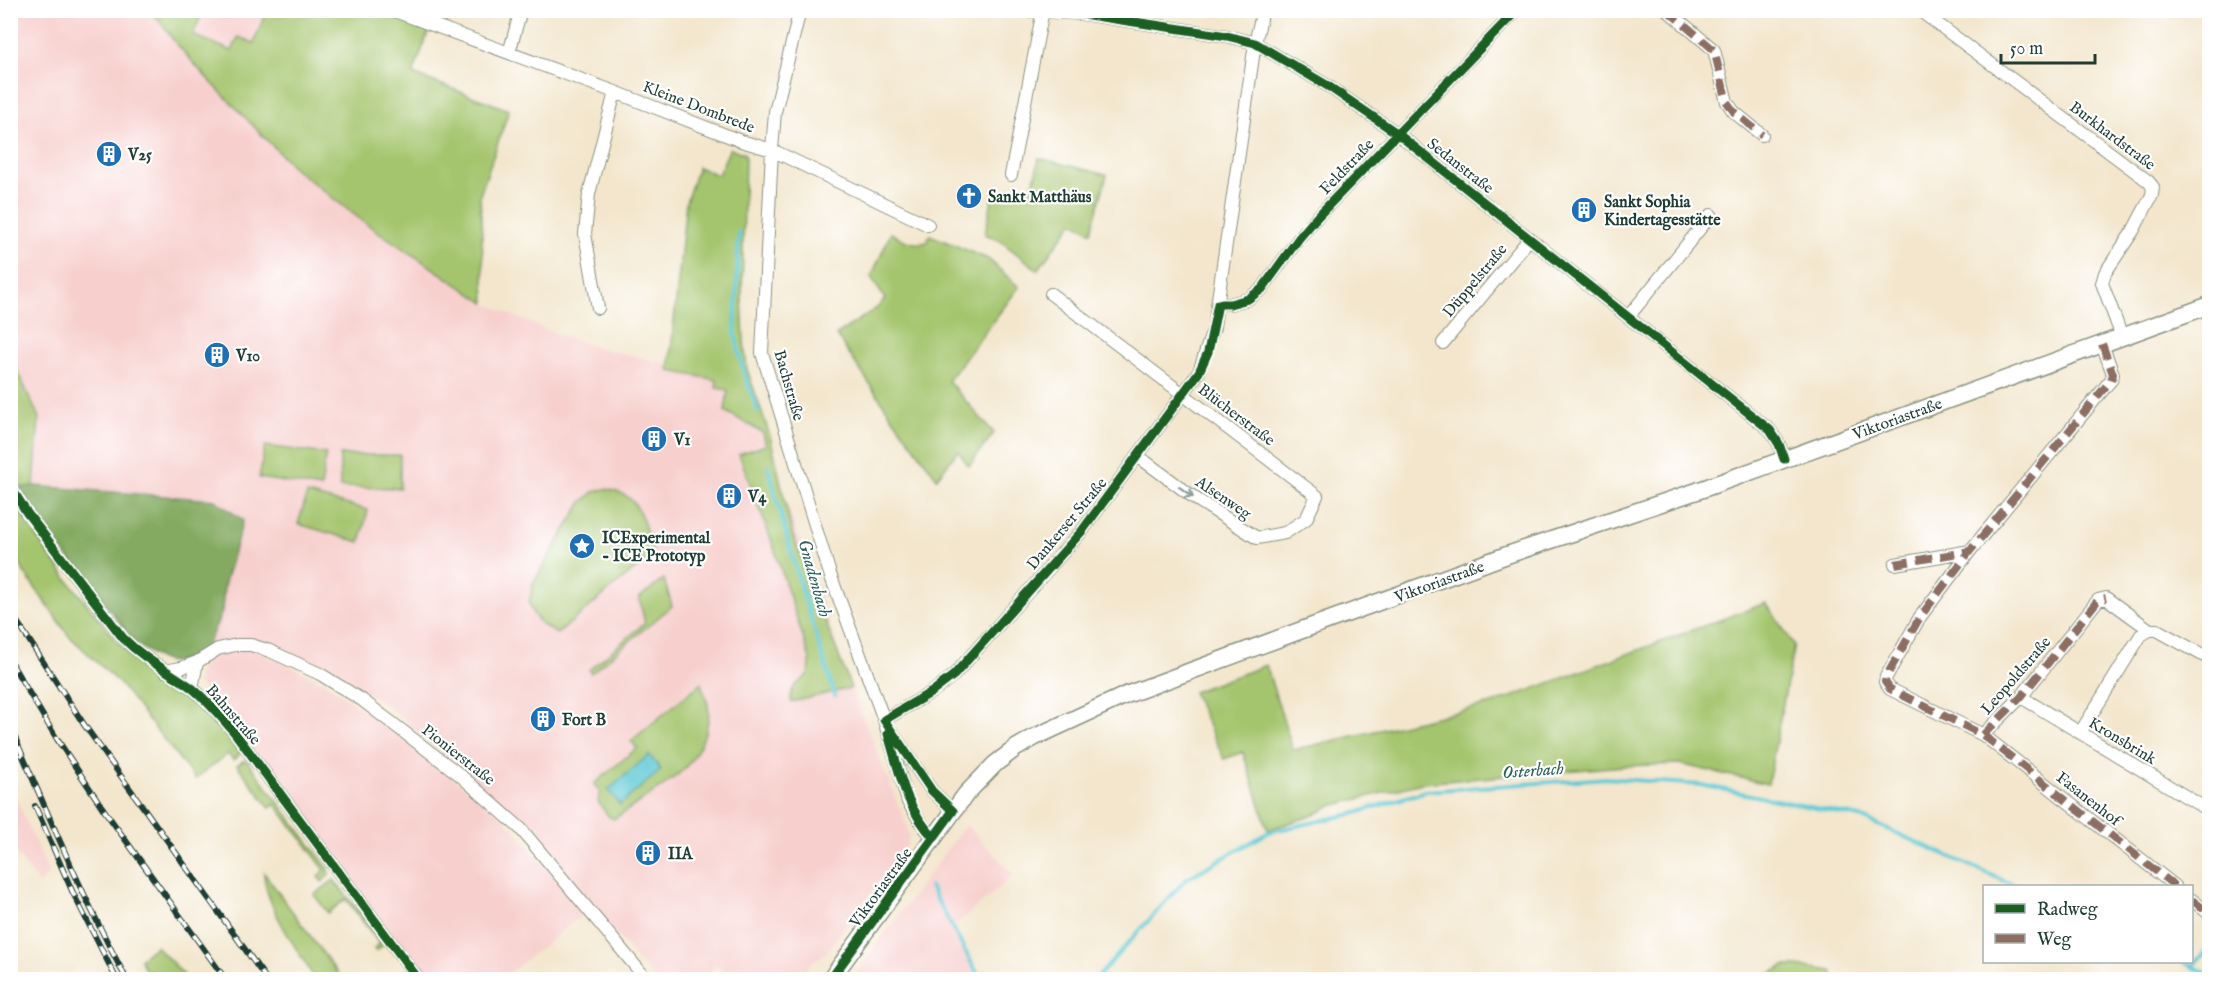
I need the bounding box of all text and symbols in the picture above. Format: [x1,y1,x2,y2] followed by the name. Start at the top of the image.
[2001,27,2096,65] scale bar
[2010,38,2043,61] text: 50 m
[640,77,757,138] street label: Kleine Dombrede
[2065,98,2159,175] street label: Burkhardstraße
[1422,134,1497,199] street label: Sedanstraße
[1316,135,1379,199] street label: Feldstraße
[94,139,124,169] building icon: V25
[127,146,152,166] place label: V25
[954,181,984,211] church icon: Sankt Matthäus
[988,188,1092,208] place label: Sankt Matthäus
[1604,193,1721,231] place label: Sankt Sophia Kindertagesstätte
[1569,195,1599,225] building icon: Sankt Sophia Kindertagesstätte
[1439,240,1512,322] street label: Düppelstraße
[202,340,232,370] building icon: V10
[235,347,260,367] place label: V10
[768,348,808,423] street label: Bachstraße
[1193,380,1278,451] street label: Blücherstraße
[1849,394,1945,446] street label: Viktoriastraße
[639,424,669,454] building icon: V1
[673,431,690,451] place label: V1
[1190,472,1255,525] street label: Alsenweg
[1023,474,1112,575] street label: Dankerser Straße
[714,481,744,511] building icon: V4
[1177,485,1193,498] one-way arrow
[747,488,767,508] place label: V4
[602,529,711,567] place label: ICExperimental - ICE Prototyp
[567,531,597,561] place icon: ICExperimental - ICE Prototyp
[792,537,836,620] water label: Gnadenbach
[1391,557,1487,609] street label: Viktoriastraße
[1977,633,2056,719] street label: Leopoldstraße
[201,681,264,750] street label: Bahnstraße
[528,704,558,734] building icon: Fort B
[562,711,606,731] place label: Fort B
[2084,714,2160,770] street label: Kronsbrink
[417,721,498,790] street label: Pionierstraße
[1502,758,1565,785] water label: Osterbach
[2051,768,2127,833] street label: Fasanenhof
[633,838,663,868] building icon: IIA
[845,844,917,933] street label: Viktoriastraße
[668,845,694,865] place label: IIA
[1983,885,2193,963] legend
[2037,899,2098,922] text: Radweg
[2037,929,2072,952] text: Weg

